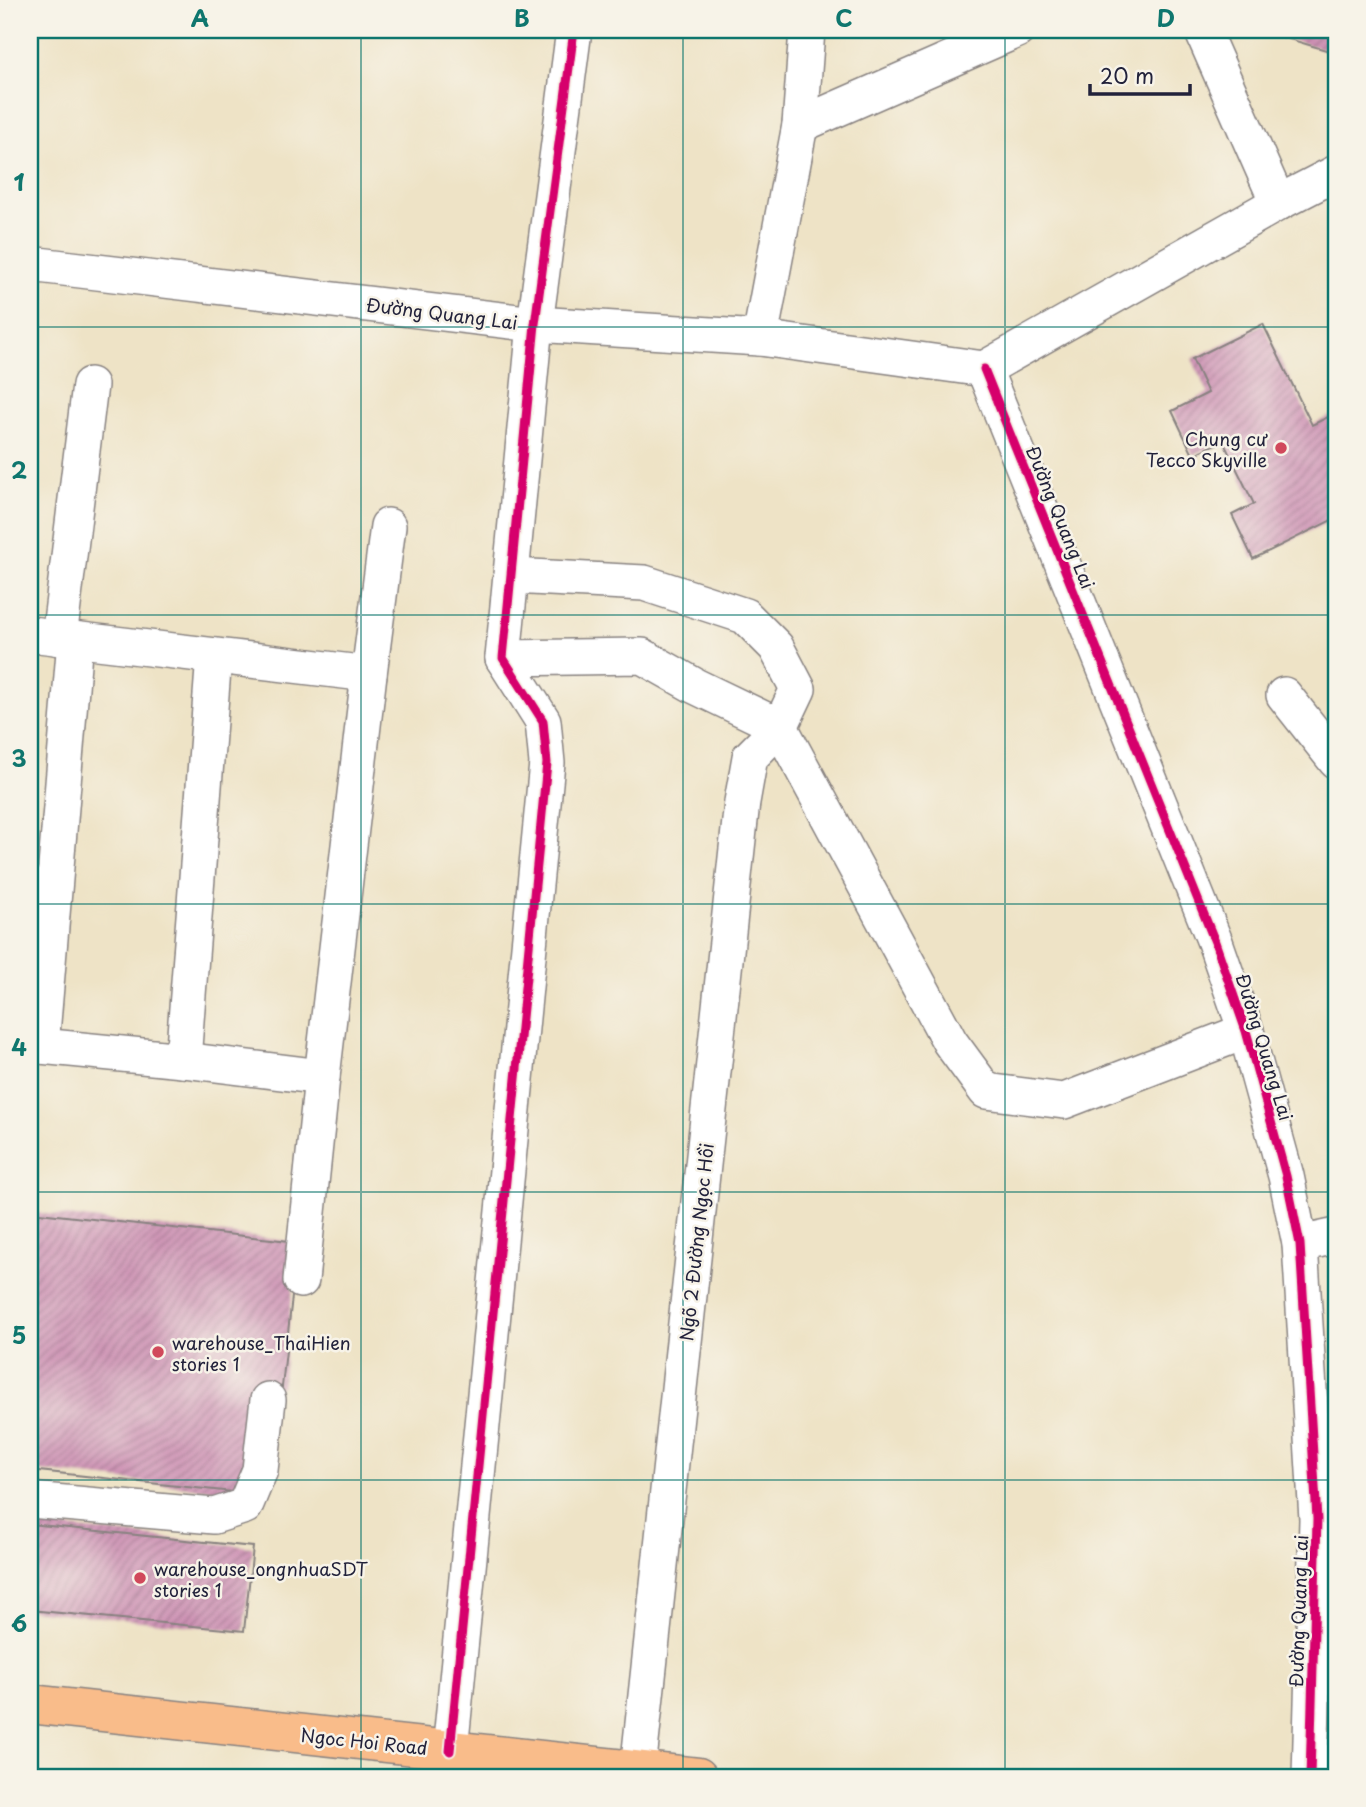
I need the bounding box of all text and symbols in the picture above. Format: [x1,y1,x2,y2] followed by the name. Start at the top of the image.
[191,0,209,35] text: A
[514,0,530,35] text: B
[835,0,853,35] text: C
[1157,0,1175,35] text: D
[1090,52,1189,96] scale bar
[1100,59,1154,91] text: 20 m
[14,164,25,199] text: 1
[365,290,519,336] street label: Đường Quang Lai
[1146,425,1268,473] place label: Chung cư Tecco Skyville
[1273,440,1289,456] marker: Chung cư Tecco Skyville
[1020,441,1102,593] street label: Đường Quang Lai
[11,452,27,487] text: 2
[11,740,27,775] text: 3
[1230,970,1300,1124] street label: Đường Quang Lai
[11,1029,27,1064] text: 4
[672,1142,720,1342] street label: Ngõ 2 Đường Ngọc Hồi
[12,1317,26,1352] text: 5
[172,1329,351,1377] place label: warehouse_ThaiHien stories 1
[150,1344,166,1360] marker: warehouse_ThaiHien stories 1
[1282,1534,1314,1688] street label: Đường Quang Lai
[154,1555,368,1603] place label: warehouse_ongnhuaSDT stories 1
[132,1570,148,1586] marker: warehouse_ongnhuaSDT stories 1
[11,1605,27,1640] text: 6
[299,1721,429,1761] street label: Ngoc Hoi Road

